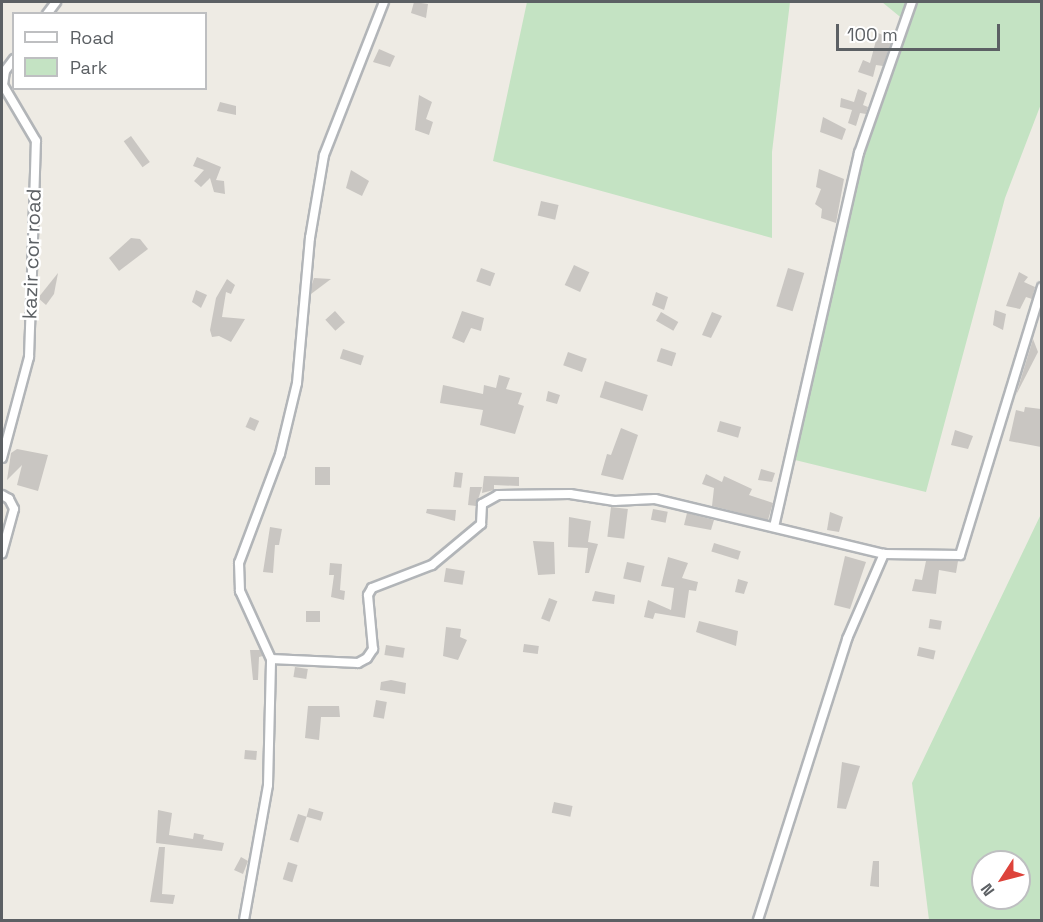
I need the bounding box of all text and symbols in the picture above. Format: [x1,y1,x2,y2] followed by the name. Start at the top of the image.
[12,12,207,90] legend
[839,12,1002,50] scale bar
[847,23,898,46] text: 100 m
[70,26,114,49] text: Road
[70,56,107,79] text: Park
[18,188,46,320] street label: kazir cor road
[971,850,1031,910] north arrow
[976,879,999,900] text: N

